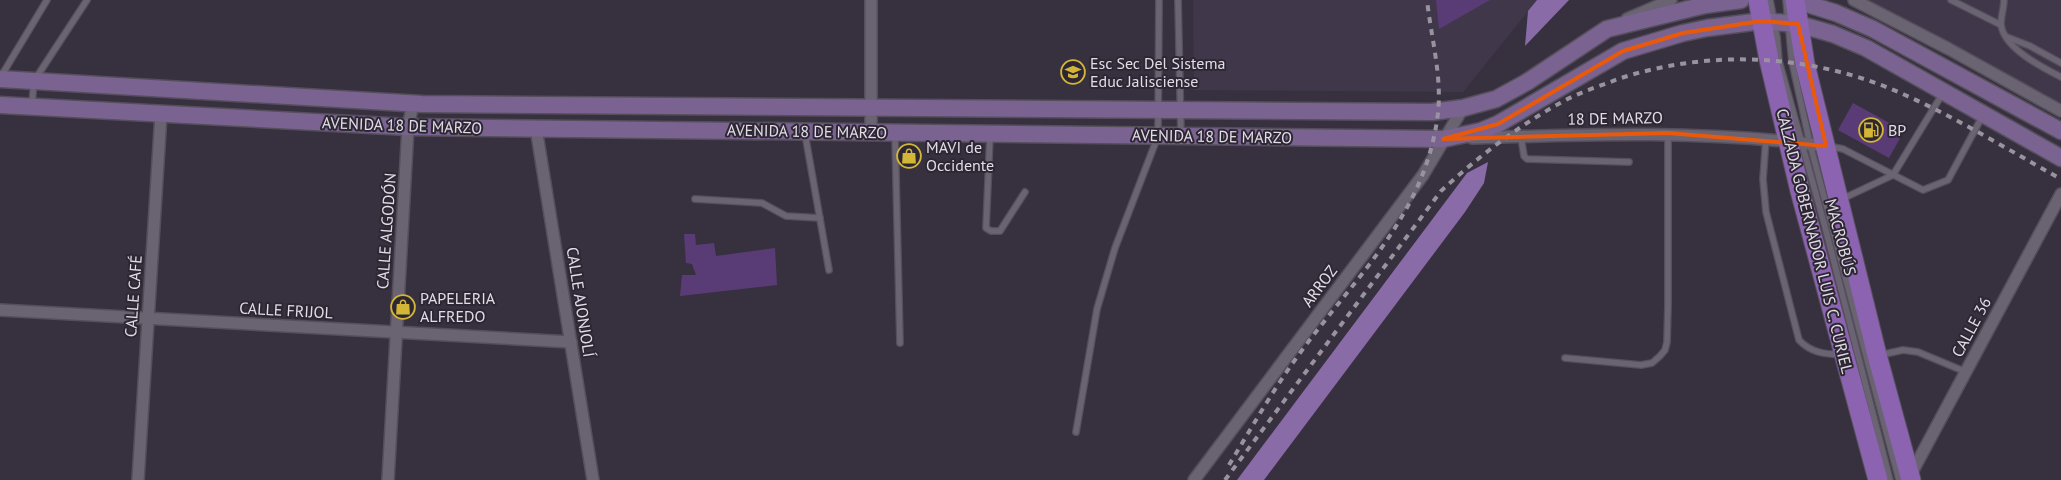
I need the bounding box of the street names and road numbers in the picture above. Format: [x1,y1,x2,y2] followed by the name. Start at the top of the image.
[1772,106,1858,376] street label: CALZADA GOBERNADOR LUIS C. CURIEL
[1567,107,1663,129] street label: 18 DE MARZO
[322,112,482,138] street label: AVENIDA 18 DE MARZO
[727,120,887,142] street label: AVENIDA 18 DE MARZO
[1132,125,1292,147] street label: AVENIDA 18 DE MARZO
[372,172,400,290] street label: CALLE ALGODÓN
[1821,196,1861,278] street label: MACROBÚS
[562,246,600,359] street label: CALLE AJONJOLÍ
[120,254,146,338] street label: CALLE CAFÉ
[1297,261,1341,311] street label: ARROZ
[1947,294,1995,360] street label: CALLE 36
[239,298,333,322] street label: CALLE FRIJOL

